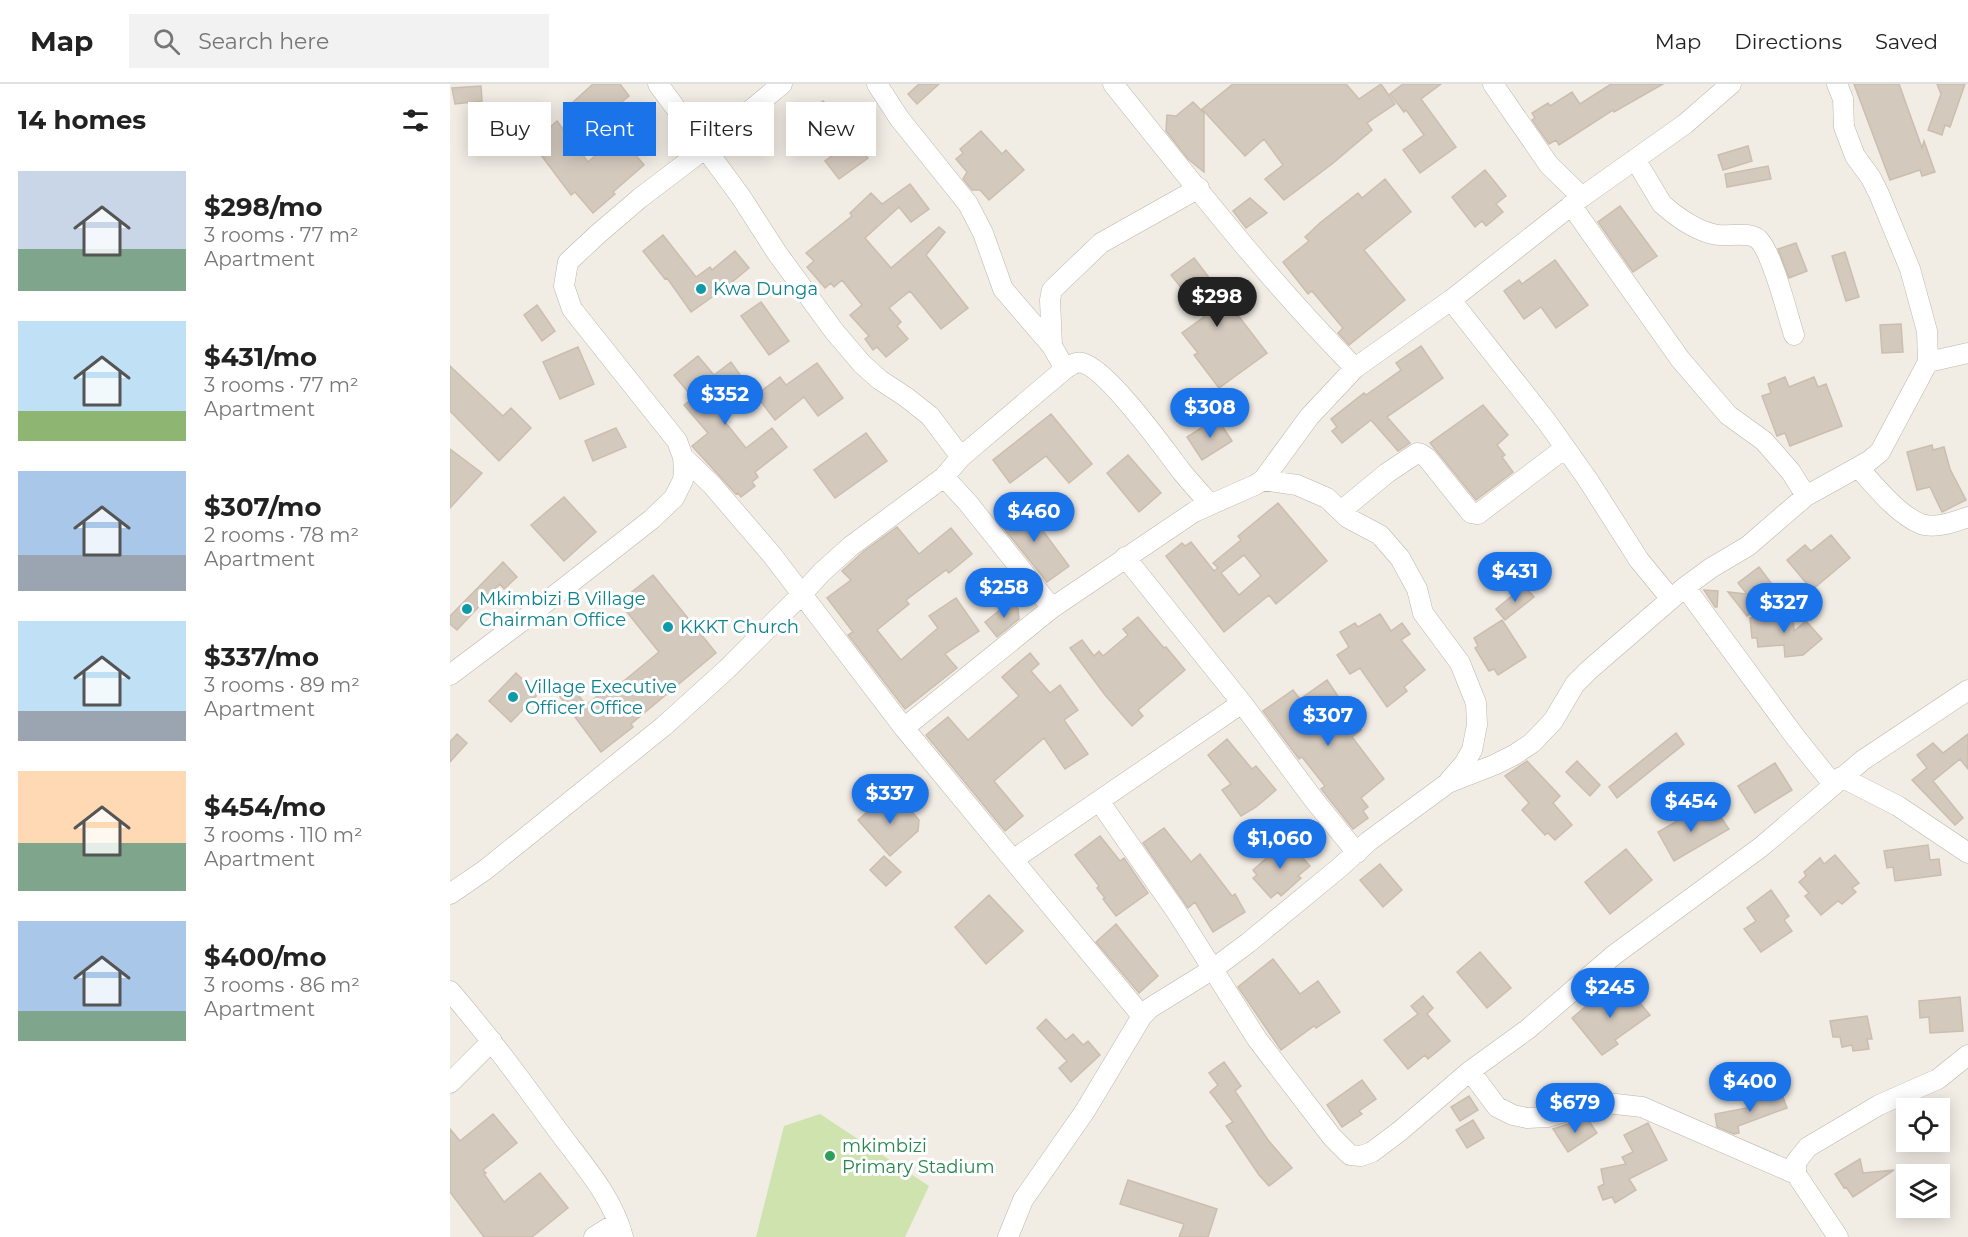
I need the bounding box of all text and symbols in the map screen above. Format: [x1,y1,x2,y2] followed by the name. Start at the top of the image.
[129,14,549,68] search box
[30,24,93,58] text: Map
[150,25,183,58] icon: search
[198,28,329,55] text: Search here
[1655,29,1701,54] text: Map
[1734,29,1842,54] text: Directions
[1875,29,1938,54] text: Saved
[468,102,551,156] chip: Buy
[563,102,656,156] chip: Rent
[668,102,774,156] chip: Filters
[786,102,876,156] chip: New
[18,104,146,136] text: 14 homes
[399,104,432,137] icon: filters
[204,191,323,223] text: $298/mo
[66,195,138,267] icon: home
[204,223,359,247] text: 3 rooms · 77 m²
[204,247,315,271] text: Apartment
[1181,277,1253,328] pin: $298
[713,278,818,300] place label: Kwa Dunga
[694,282,708,296] marker: Kwa Dunga
[1192,284,1242,308] text: $298
[204,341,317,373] text: $431/mo
[66,345,138,417] icon: home
[204,373,359,397] text: 3 rooms · 77 m²
[689,375,761,426] pin: $352
[701,382,749,406] text: $352
[1174,388,1246,439] pin: $308
[1184,395,1236,419] text: $308
[204,397,315,421] text: Apartment
[204,491,322,523] text: $307/mo
[998,492,1070,543] pin: $460
[66,495,138,567] icon: home
[1007,499,1061,523] text: $460
[204,523,359,547] text: 2 rooms · 78 m²
[204,547,315,571] text: Apartment
[1479,552,1551,603] pin: $431
[1492,559,1538,583] text: $431
[968,568,1040,619] pin: $258
[979,575,1029,599] text: $258
[1748,583,1820,634] pin: $327
[479,588,646,631] place label: Mkimbizi B Village Chairman Office
[1760,590,1808,614] text: $327
[460,602,474,616] marker: Mkimbizi B Village Chairman Office
[680,616,799,638] place label: KKKT Church
[661,620,675,634] marker: KKKT Church
[204,641,319,673] text: $337/mo
[66,645,138,717] icon: home
[204,673,360,697] text: 3 rooms · 89 m²
[525,676,677,719] place label: Village Executive Officer Office
[506,690,520,704] marker: Village Executive Officer Office
[1292,696,1364,747] pin: $307
[204,697,315,721] text: Apartment
[1303,703,1353,727] text: $307
[854,774,926,825] pin: $337
[866,781,914,805] text: $337
[1655,782,1727,833] pin: $454
[1665,789,1717,813] text: $454
[204,791,326,823] text: $454/mo
[66,795,138,867] icon: home
[1231,819,1329,870] pin: $1,060
[204,823,363,847] text: 3 rooms · 110 m²
[1247,826,1313,850] text: $1,060
[204,847,315,871] text: Apartment
[204,941,327,973] text: $400/mo
[66,945,138,1017] icon: home
[1574,968,1646,1019] pin: $245
[204,973,360,997] text: 3 rooms · 86 m²
[1585,975,1635,999] text: $245
[204,997,315,1021] text: Apartment
[1714,1062,1786,1113] pin: $400
[1723,1069,1777,1093] text: $400
[1539,1083,1611,1134] pin: $679
[1550,1090,1600,1114] text: $679
[1896,1098,1950,1218] map controls
[1896,1098,1950,1152] button: locate
[842,1135,995,1178] place label: mkimbizi Primary Stadium
[823,1149,837,1163] marker: mkimbizi Primary Stadium
[1896,1164,1950,1218] button: layers

